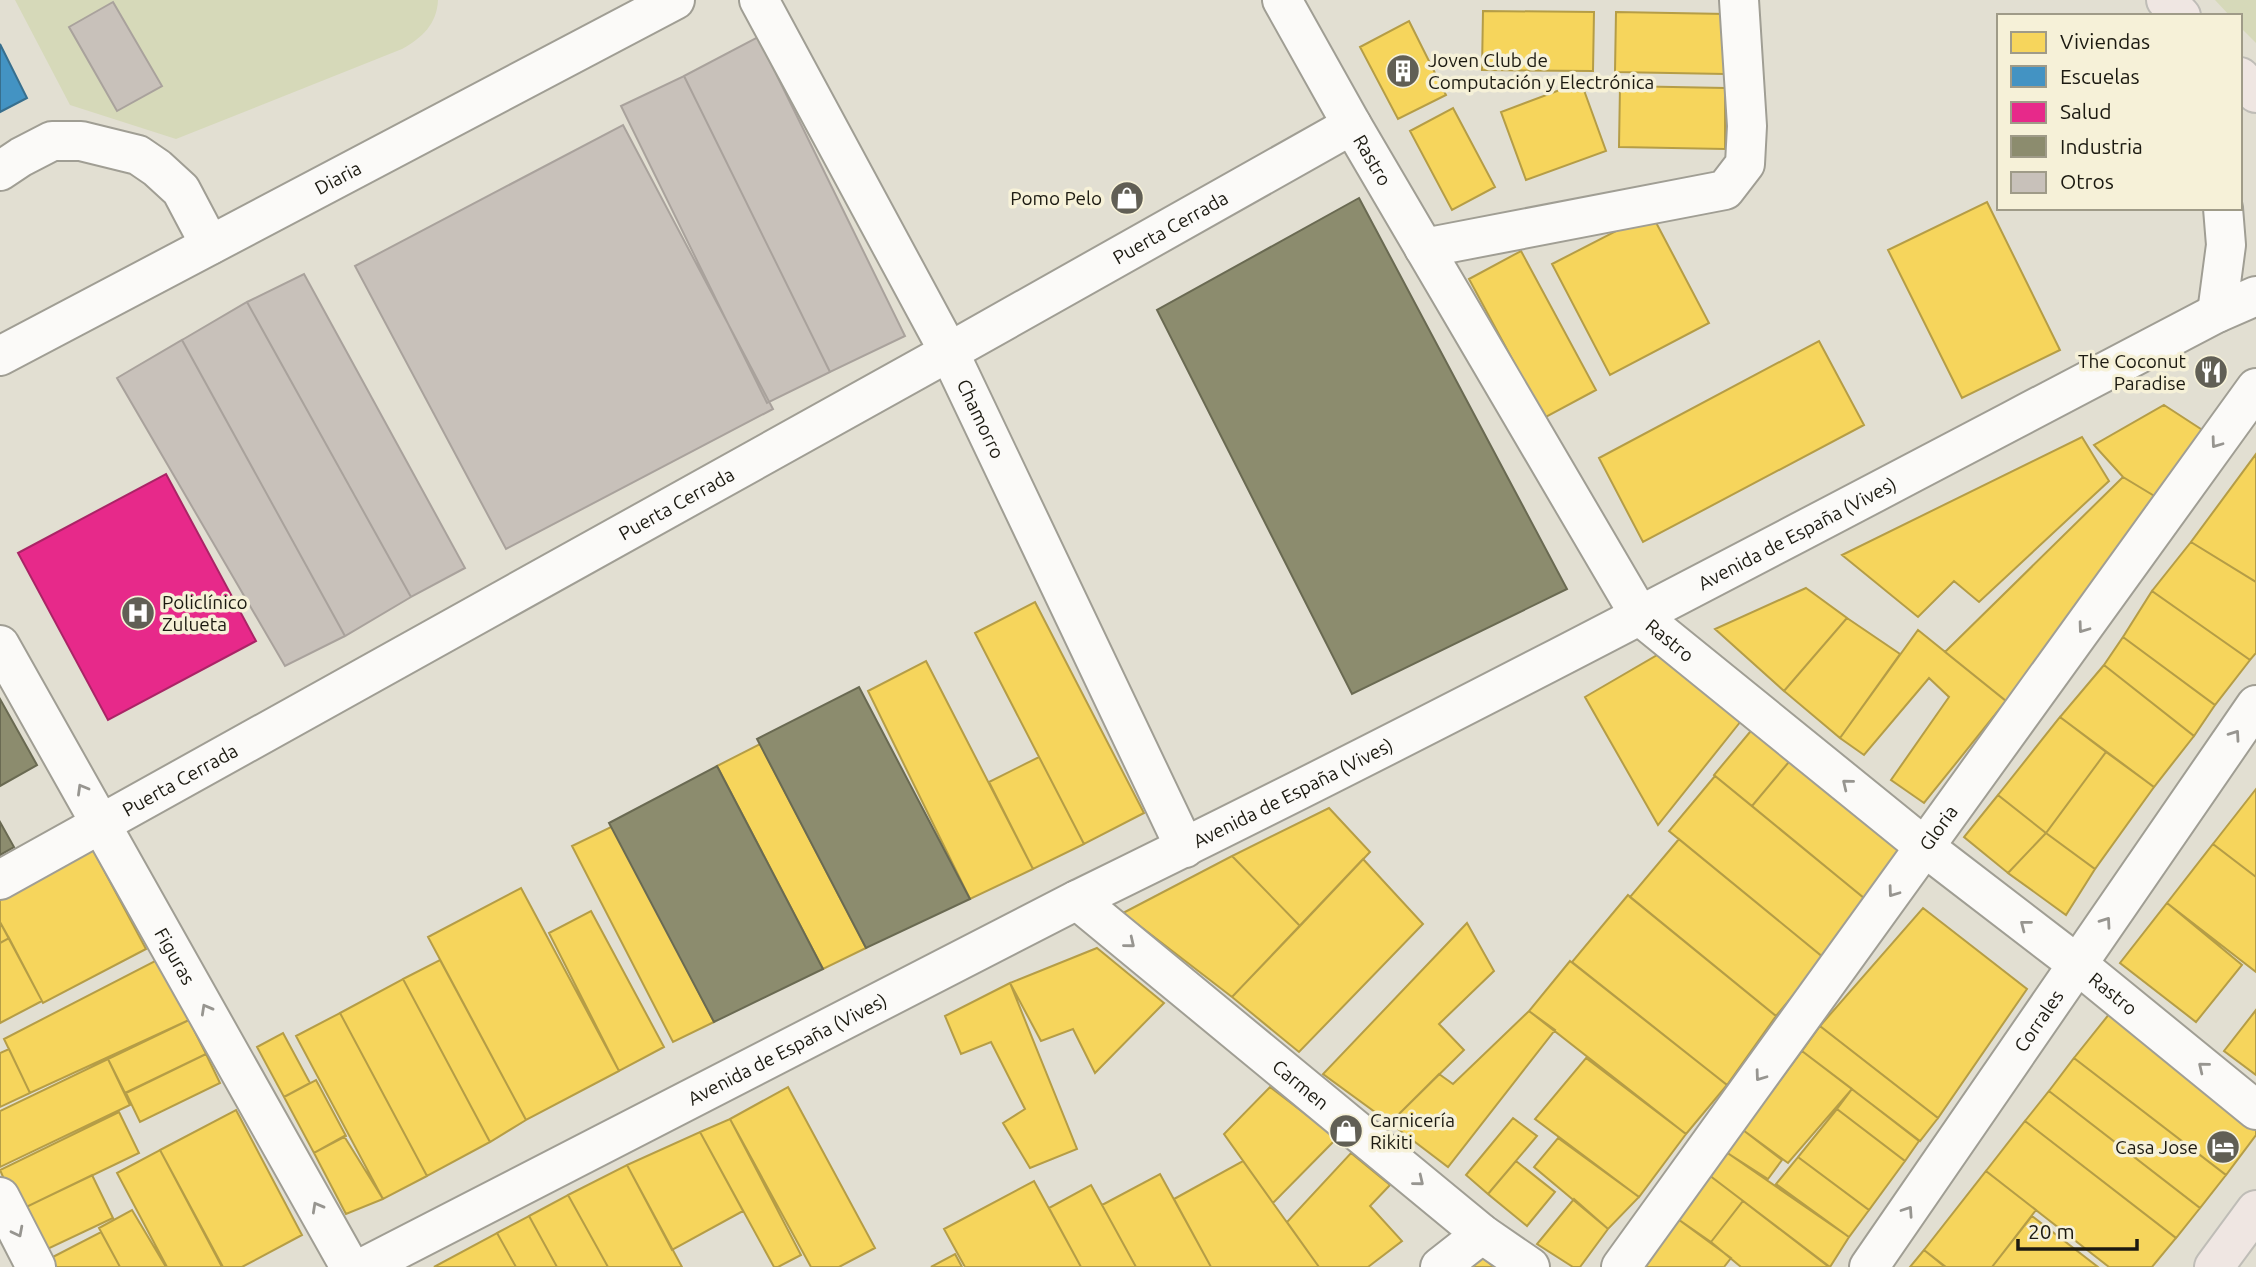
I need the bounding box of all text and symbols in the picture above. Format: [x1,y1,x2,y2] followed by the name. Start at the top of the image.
[1997,14,2242,210] legend
[2060,29,2150,53] text: Viviendas
[1428,49,1654,93] place label: Joven Club de Computación y Electrónica
[1384,52,1422,90] building icon: Joven Club de Computación y Electrónica
[2060,64,2140,88] text: Escuelas
[2060,99,2112,123] text: Salud
[1349,131,1396,190] street label: Rastro
[2060,134,2143,158] text: Industria
[311,157,365,199] street label: Diaria
[2060,169,2114,193] text: Otros
[1108,179,1146,217] shop icon: Pomo Pelo
[1109,186,1232,269] street label: Puerta Cerrada
[1010,187,1102,209] place label: Pomo Pelo
[2078,350,2187,394] place label: The Coconut Paradise
[2192,353,2230,391] restaurant icon: The Coconut Paradise
[953,376,1009,462] street label: Chamorro
[2211,435,2224,448] one-way arrow
[615,463,738,545] street label: Puerta Cerrada
[1694,472,1900,594] street label: Avenida de España (Vives)
[162,591,248,635] place label: Policlínico Zulueta
[119,594,157,632] hospital icon: Policlínico Zulueta
[1641,614,1698,666] street label: Rastro
[2079,620,2091,633] one-way arrow
[2227,730,2239,743] one-way arrow
[1189,733,1397,852] street label: Avenida de España (Vives)
[118,739,242,821] street label: Puerta Cerrada
[1842,779,1854,792] one-way arrow
[77,784,90,797] one-way arrow
[1915,801,1962,854] street label: Gloria
[1889,884,1902,897] one-way arrow
[2098,917,2110,930] one-way arrow
[2021,920,2033,933] one-way arrow
[150,924,200,988] street label: Figuras
[1122,935,1134,948] one-way arrow
[2085,967,2142,1020] street label: Rastro
[2009,985,2068,1056] street label: Corrales
[684,989,890,1109] street label: Avenida de España (Vives)
[201,1004,214,1016] one-way arrow
[1268,1055,1333,1114] street label: Carmen
[2198,1062,2211,1075] one-way arrow
[1756,1068,1768,1081] one-way arrow
[1370,1109,1455,1153] place label: Carnicería Rikiti
[1327,1112,1365,1150] shop icon: Carnicería Rikiti
[2204,1128,2242,1166] hotel icon: Casa Jose
[2115,1136,2198,1158] place label: Casa Jose
[1411,1173,1423,1186] one-way arrow
[312,1202,325,1215] one-way arrow
[1899,1206,1912,1219] one-way arrow
[2018,1208,2137,1252] scale bar
[2028,1219,2075,1243] text: 20 m
[10,1225,23,1237] one-way arrow

